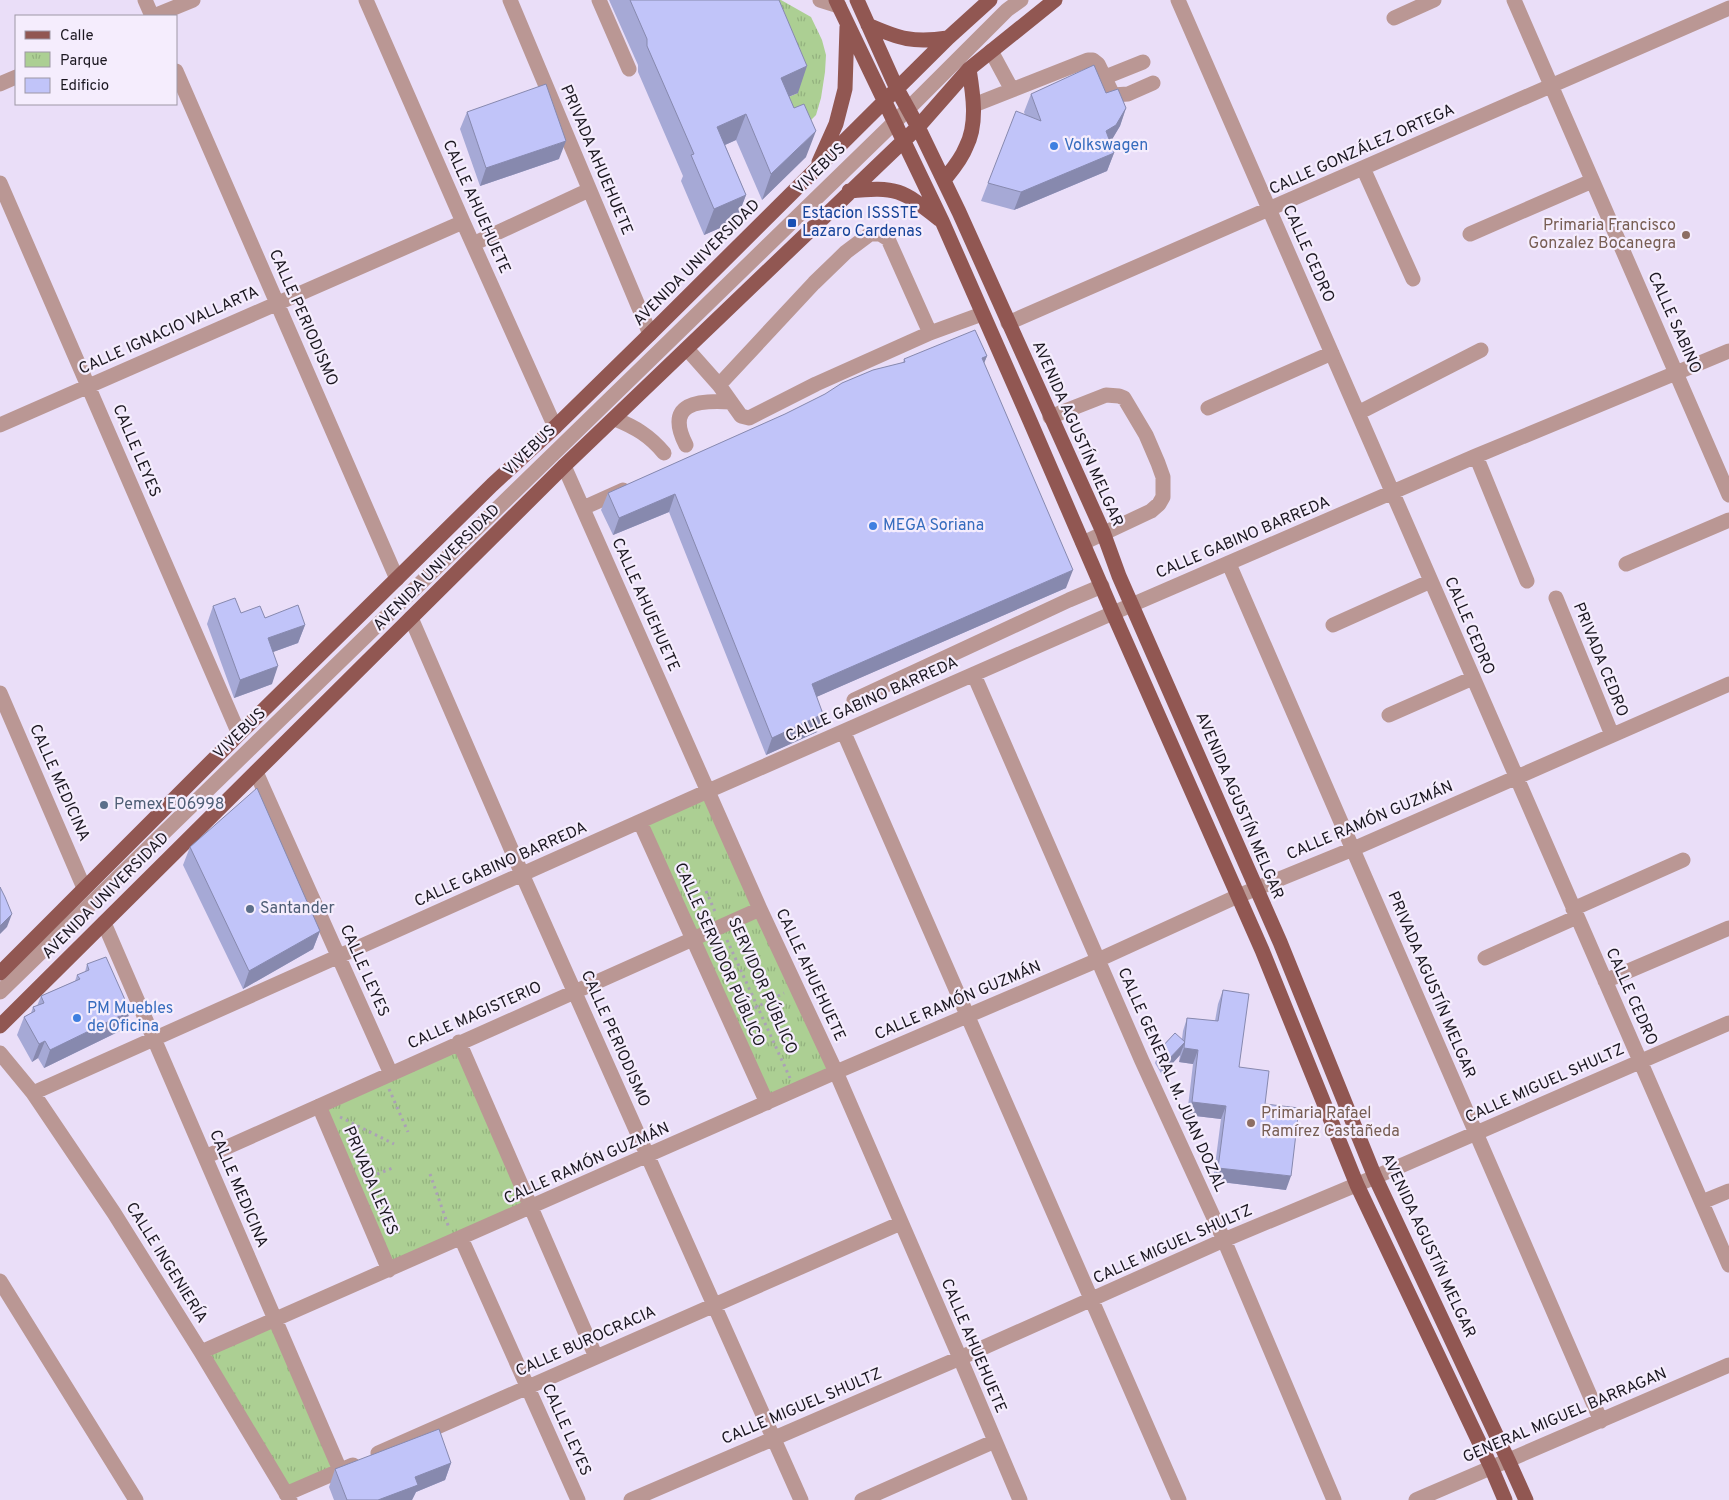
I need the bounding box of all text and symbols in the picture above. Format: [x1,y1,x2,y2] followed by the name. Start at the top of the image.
[15,15,178,105] legend
[60,27,94,46] text: Calle
[60,52,108,71] text: Parque
[60,77,109,96] text: Edificio
[555,82,637,238] street label: PRIVADA AHUEHUETE
[1265,98,1458,200] street label: CALLE GONZÁLEZ ORTEGA
[1064,136,1148,156] place label: Volkswagen
[438,137,514,277] street label: CALLE AHUEHUETE
[790,139,850,199] street label: VIVEBUS
[1048,140,1060,152] marker: Volkswagen
[629,195,765,331] street label: AVENIDA UNIVERSIDAD
[1278,202,1338,306] street label: CALLE CEDRO
[802,204,922,242] place label: Estacion ISSSTE Lazaro Cardenas
[1528,216,1676,254] place label: Primaria Francisco Gonzalez Bocanegra
[786,217,798,229] marker: Estacion ISSSTE Lazaro Cardenas
[1680,229,1692,241] marker: Primaria Francisco Gonzalez Bocanegra
[264,247,342,389] street label: CALLE PERIODISMO
[1643,269,1705,377] street label: CALLE SABINO
[76,282,262,380] street label: CALLE IGNACIO VALLARTA
[1027,337,1129,530] street label: AVENIDA AGUSTÍN MELGAR
[107,402,165,500] street label: CALLE LEYES
[500,421,560,481] street label: VIVEBUS
[1153,492,1333,584] street label: CALLE GABINO BARREDA
[369,500,505,636] street label: AVENIDA UNIVERSIDAD
[883,516,984,536] place label: MEGA Soriana
[867,520,879,532] marker: MEGA Soriana
[607,535,683,675] street label: CALLE AHUEHUETE
[1439,574,1499,678] street label: CALLE CEDRO
[1568,600,1632,720] street label: PRIVADA CEDRO
[783,653,962,747] street label: CALLE GABINO BARREDA
[210,704,270,764] street label: VIVEBUS
[1190,709,1289,903] street label: AVENIDA AGUSTÍN MELGAR
[24,721,94,845] street label: CALLE MEDICINA
[1283,775,1456,865] street label: CALLE RAMÓN GUZMÁN
[114,795,225,815] place label: Pemex E06998
[98,799,110,811] marker: Pemex E06998
[412,818,591,912] street label: CALLE GABINO BARREDA
[38,828,174,964] street label: AVENIDA UNIVERSIDAD
[670,860,768,1050] street label: CALLE SERVIDOR PÚBLICO
[1382,888,1481,1082] street label: PRIVADA AGUSTÍN MELGAR
[260,899,335,919] place label: Santander
[244,903,256,915] marker: Santander
[770,905,850,1045] street label: CALLE AHUEHUETE
[723,915,801,1057] street label: SERVIDOR PÚBLICO
[335,922,393,1020] street label: CALLE LEYES
[1601,945,1661,1049] street label: CALLE CEDRO
[871,955,1044,1045] street label: CALLE RAMÓN GUZMÁN
[1112,965,1230,1195] street label: CALLE GENERAL M. JUAN DOZAL
[576,968,654,1110] street label: CALLE PERIODISMO
[405,977,545,1055] street label: CALLE MAGISTERIO
[87,999,173,1037] place label: PM Muebles de Oficina
[71,1012,83,1024] marker: PM Muebles de Oficina
[1462,1040,1628,1128] street label: CALLE MIGUEL SHULTZ
[1261,1104,1400,1142] place label: Primaria Rafael Ramírez Castañeda
[500,1117,673,1210] street label: CALLE RAMÓN GUZMÁN
[1245,1117,1257,1129] marker: Primaria Rafael Ramírez Castañeda
[338,1124,402,1238] street label: PRIVADA LEYES
[204,1127,272,1251] street label: CALLE MEDICINA
[1376,1150,1481,1341] street label: AVENIDA AGUSTÍN MELGAR
[121,1198,213,1327] street label: CALLE INGENIERÍA
[1090,1201,1256,1289] street label: CALLE MIGUEL SHULTZ
[936,1276,1010,1416] street label: CALLE AHUEHUETE
[513,1302,659,1382] street label: CALLE BUROCRACIA
[719,1364,885,1450] street label: CALLE MIGUEL SHULTZ
[1460,1364,1670,1468] street label: GENERAL MIGUEL BARRAGAN
[537,1381,595,1479] street label: CALLE LEYES

